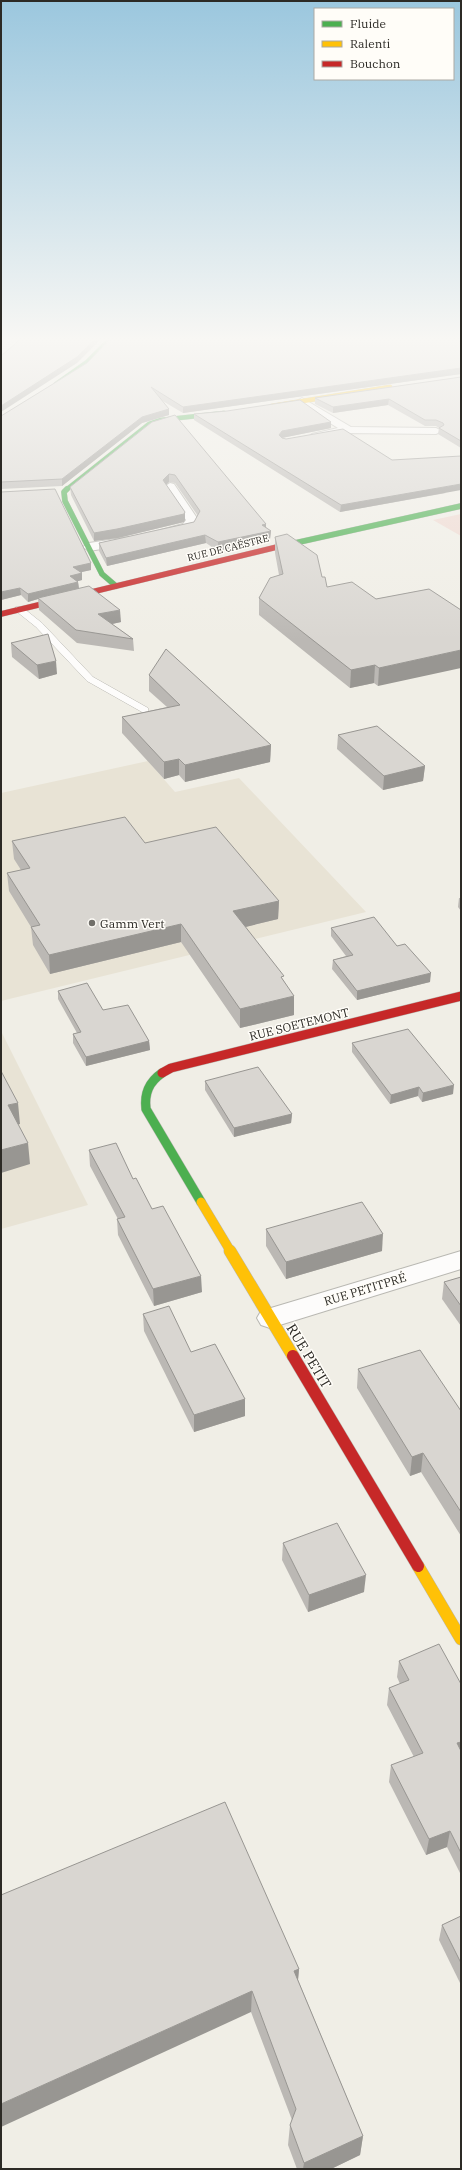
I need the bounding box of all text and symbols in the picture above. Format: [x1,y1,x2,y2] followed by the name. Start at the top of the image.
[314,8,454,80] legend
[350,16,386,31] text: Fluide
[350,36,391,51] text: Ralenti
[350,56,401,71] text: Bouchon
[186,532,270,564] street label: RUE DE CAËSTRE
[100,916,164,931] place label: Gamm Vert
[87,918,97,928] marker: Gamm Vert
[248,1004,351,1044] street label: RUE SOETEMONT
[322,1269,408,1309] street label: RUE PETITPRÉ
[283,1320,335,1392] street label: RUE PETIT

